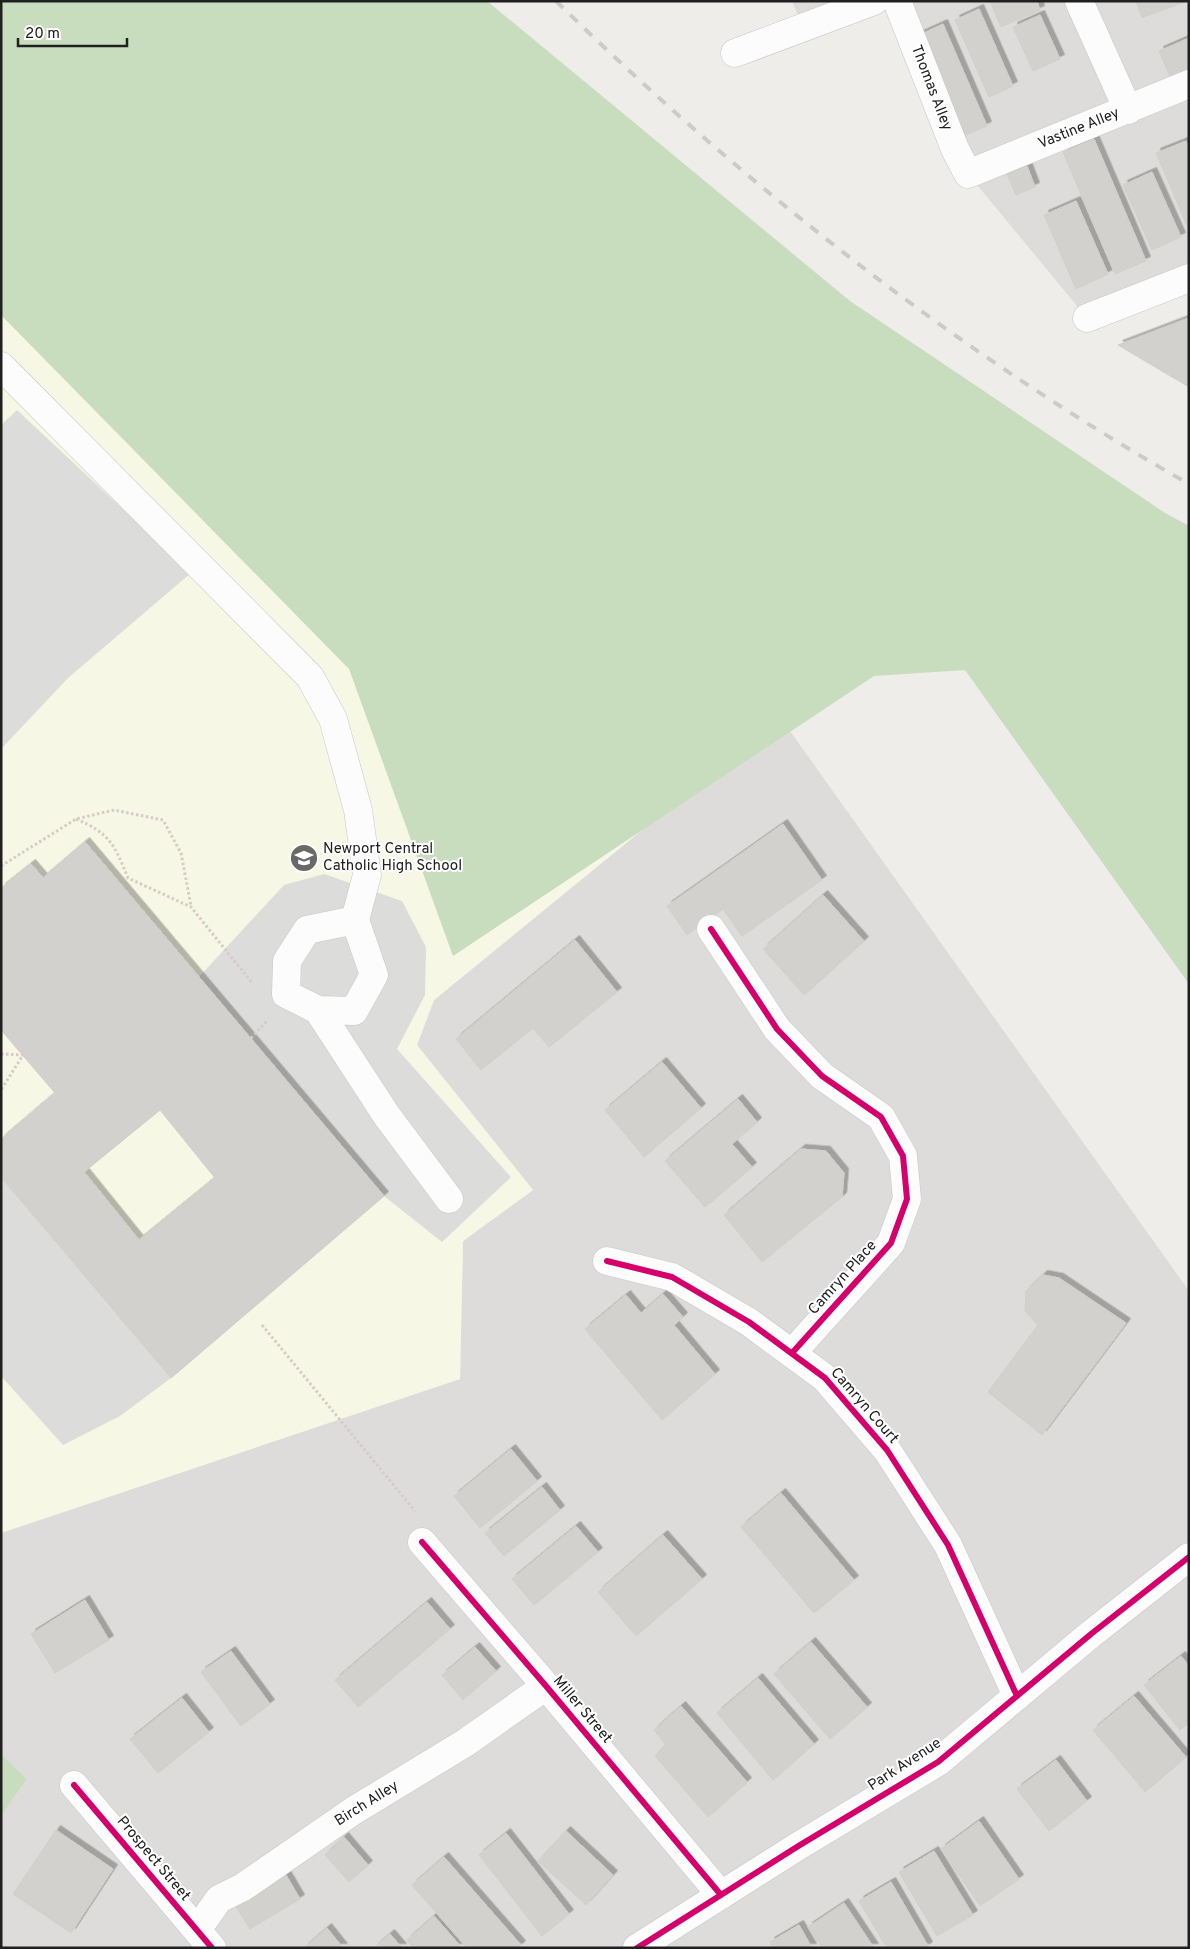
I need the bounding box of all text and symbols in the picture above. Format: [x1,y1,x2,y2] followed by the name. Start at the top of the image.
[18,15,126,47] scale bar
[25,25,60,44] text: 20 m
[906,43,956,134] street label: Thomas Alley
[1036,104,1123,154] street label: Vastine Alley
[323,840,462,876] place label: Newport Central Catholic High School
[289,843,319,873] school or university icon: Newport Central Catholic High School
[805,1237,881,1319] street label: Camryn Place
[826,1364,902,1448] street label: Camryn Court
[548,1672,616,1748] street label: Miller Street
[865,1734,945,1796] street label: Park Avenue
[332,1777,403,1831] street label: Birch Alley
[112,1813,194,1905] street label: Prospect Street

